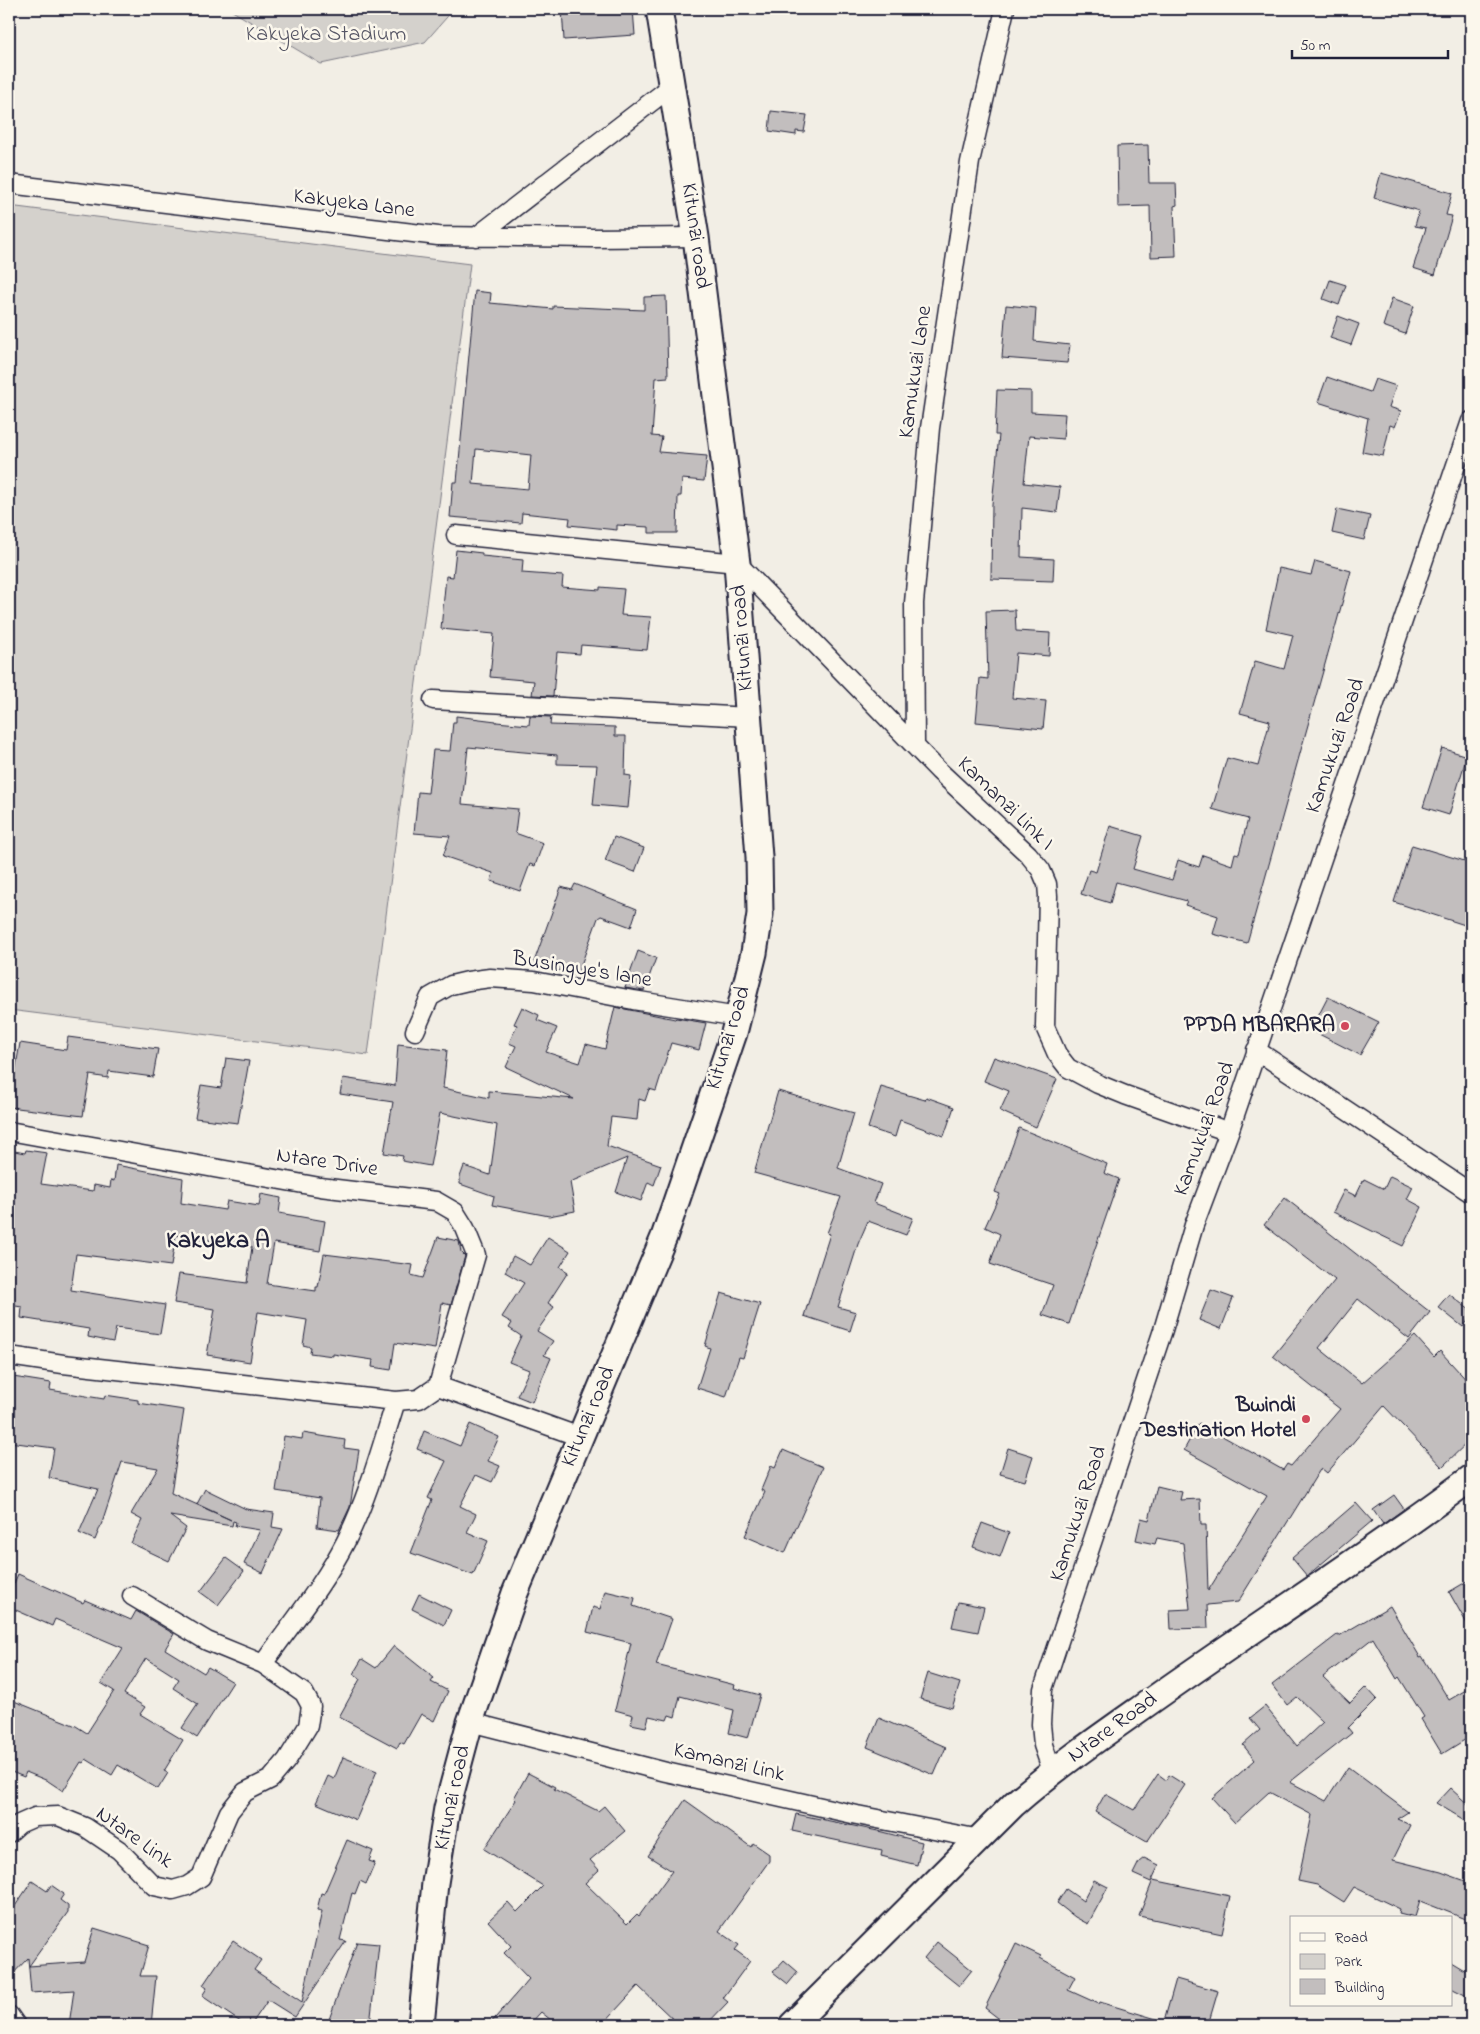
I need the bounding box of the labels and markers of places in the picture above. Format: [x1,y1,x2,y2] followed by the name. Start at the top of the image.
[1184,1010,1335,1042] place label: PPDA MBARARA
[1339,1020,1351,1032] marker: PPDA MBARARA
[1139,1390,1296,1447] place label: Bwindi Destination Hotel
[1300,1413,1312,1425] marker: Bwindi Destination Hotel

